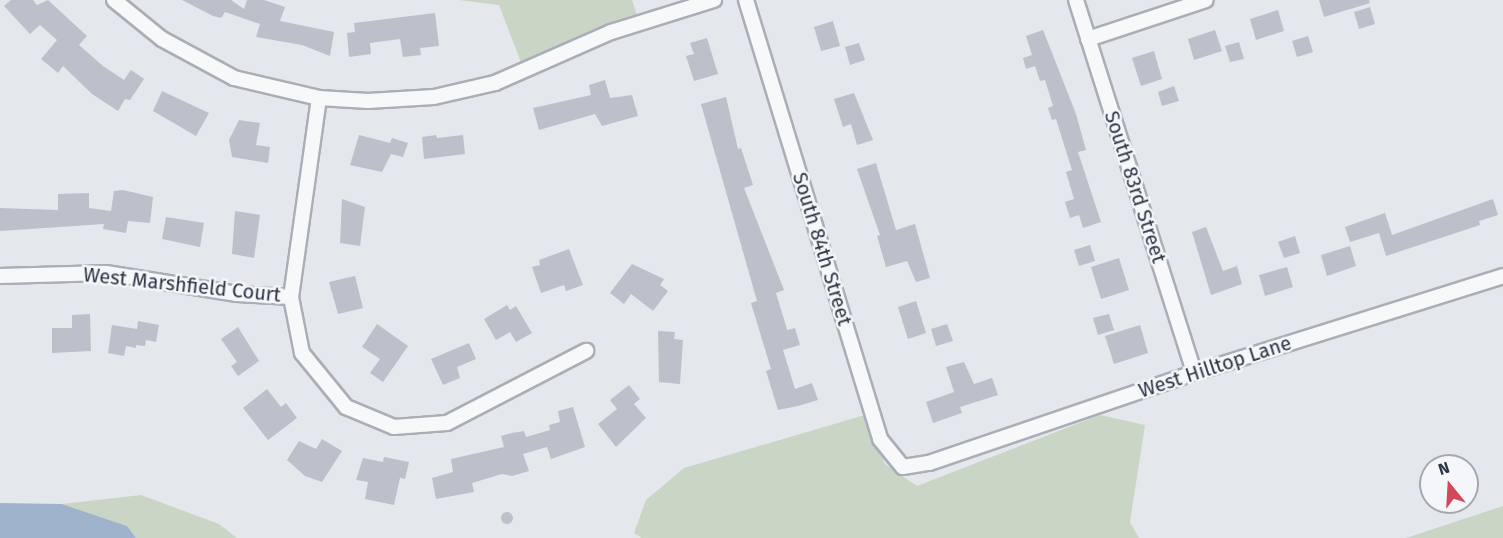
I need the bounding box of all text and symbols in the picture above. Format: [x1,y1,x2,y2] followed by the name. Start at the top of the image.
[1099,108,1171,266] street label: South 83rd Street
[787,170,857,328] street label: South 84th Street
[82,263,282,307] street label: West Marshfield Court
[1136,331,1294,403] street label: West Hilltop Lane
[1419,454,1479,514] north arrow
[1436,458,1452,479] text: N

